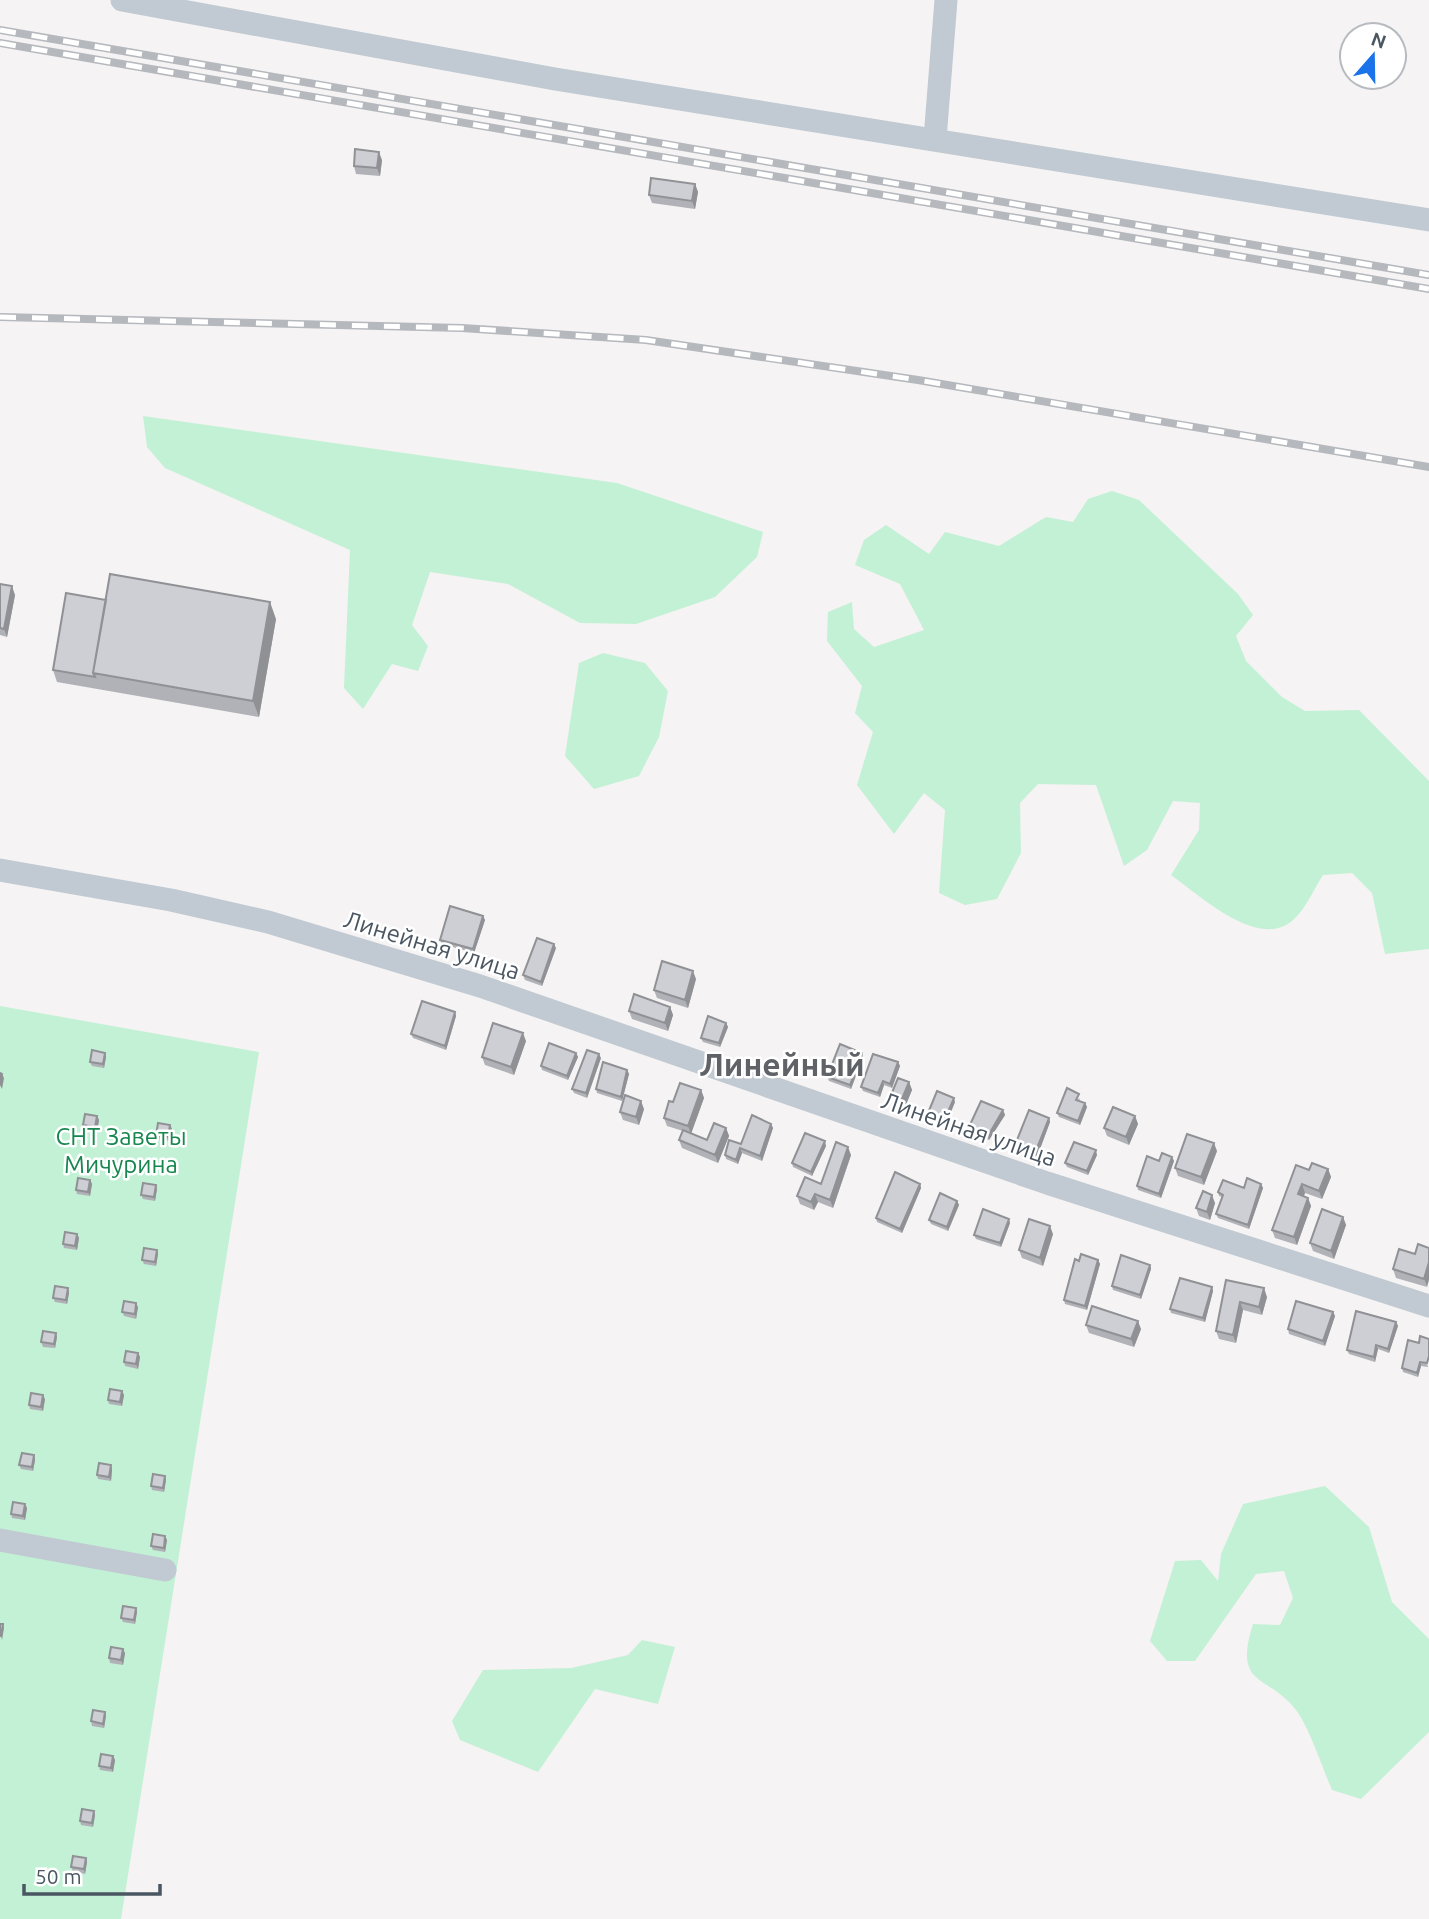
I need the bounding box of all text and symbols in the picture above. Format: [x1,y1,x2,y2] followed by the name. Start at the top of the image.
[1338,21,1408,91] north arrow
[1368,27,1389,53] text: N
[341,905,523,985] street label: Линейная улица
[699,1046,865,1082] district label: Линейный
[878,1086,1060,1172] street label: Линейная улица
[55,1123,187,1178] park label: СНТ Заветы Мичурина
[24,1853,161,1897] scale bar
[35,1864,82,1888] text: 50 m

